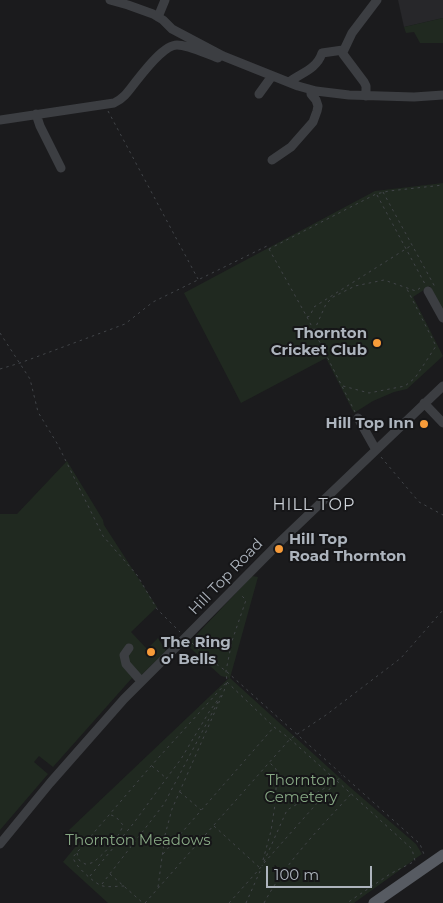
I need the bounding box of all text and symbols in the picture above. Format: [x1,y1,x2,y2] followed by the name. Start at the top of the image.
[271,325,367,360] place label: Thornton Cricket Club
[371,337,383,349] marker: Thornton Cricket Club
[326,415,414,433] place label: Hill Top Inn
[418,418,430,430] marker: Hill Top Inn
[272,495,356,515] district label: HILL TOP
[289,531,406,566] place label: Hill Top Road Thornton
[185,535,267,619] street label: Hill Top Road
[273,543,285,555] marker: Hill Top Road Thornton
[161,634,231,669] place label: The Ring o' Bells
[145,646,157,658] marker: The Ring o' Bells
[264,772,338,807] park label: Thornton Cemetery
[65,832,211,850] park label: Thornton Meadows
[268,856,374,888] scale bar
[274,865,319,884] text: 100 m

